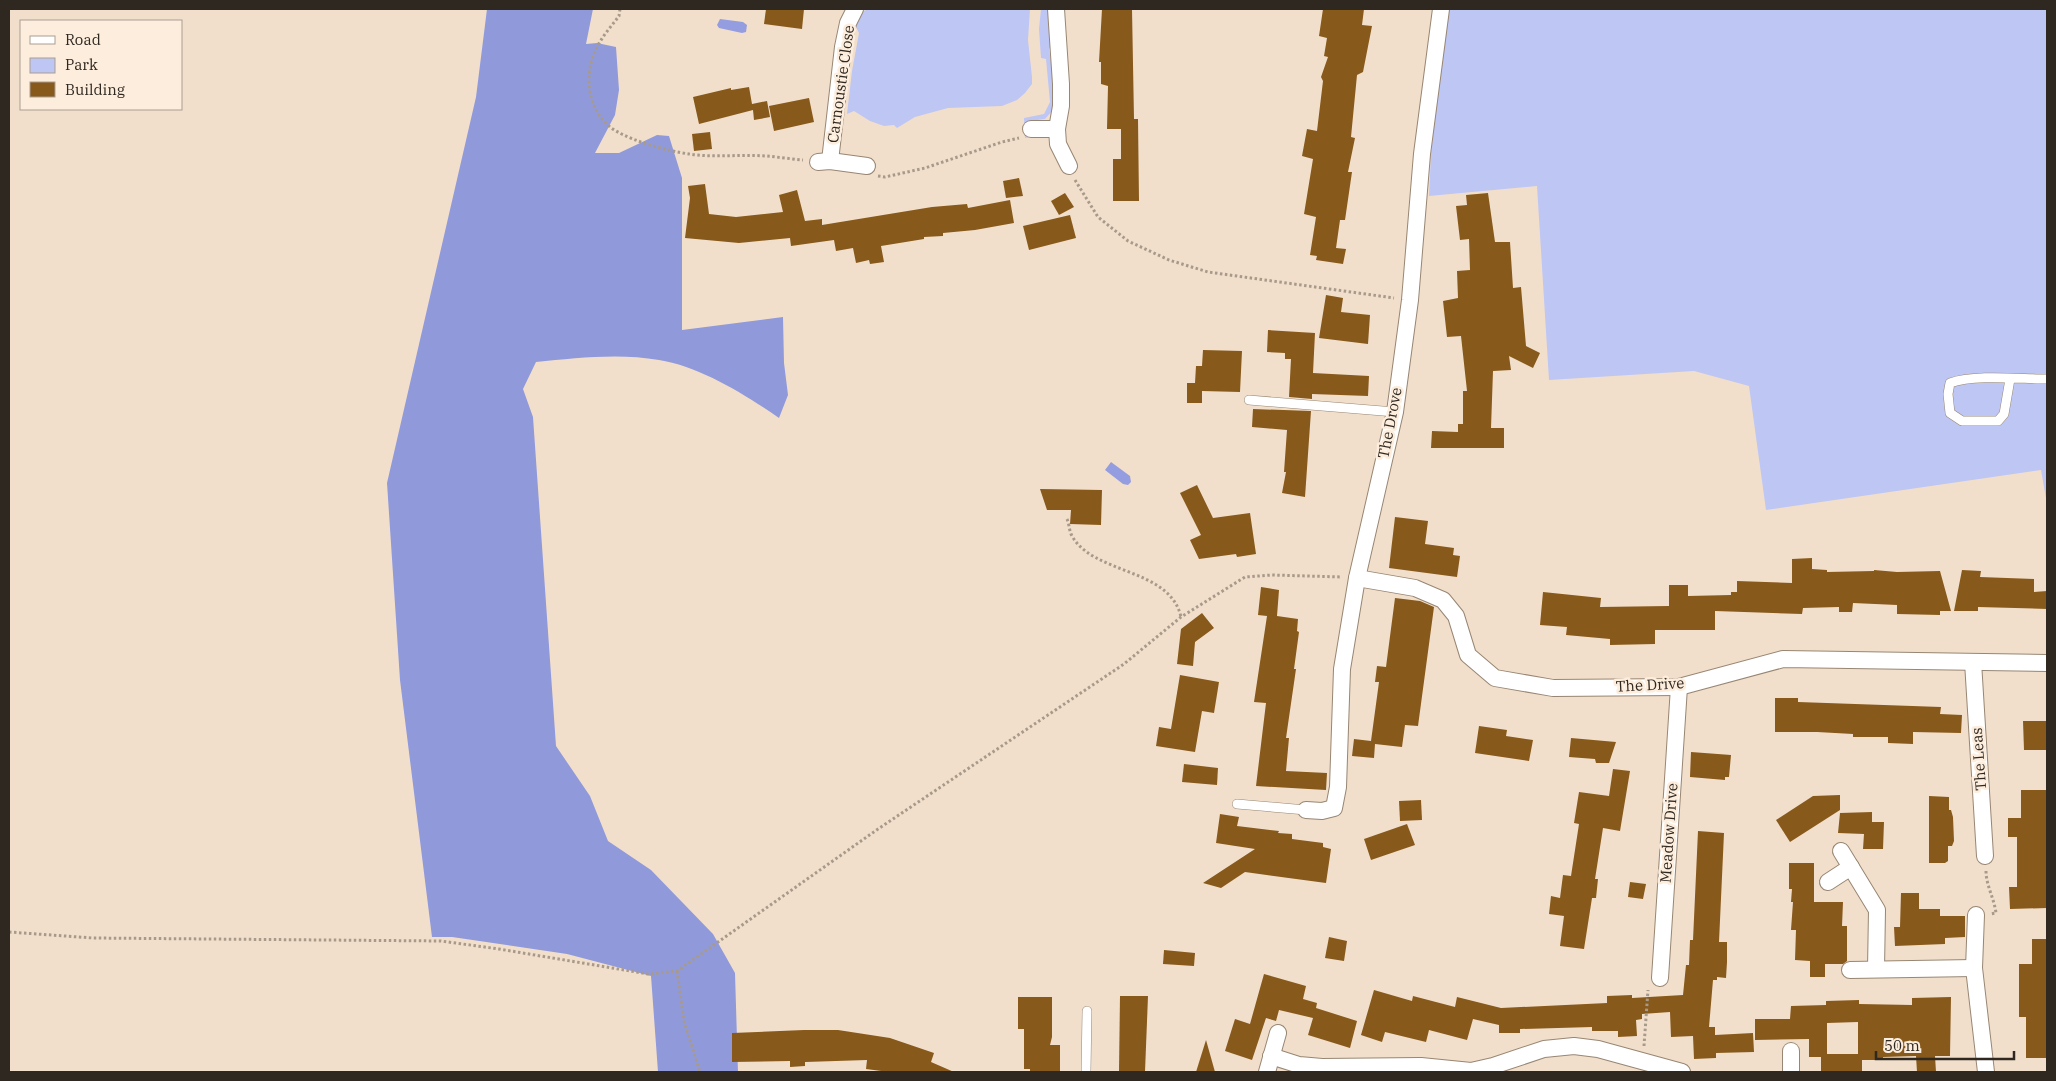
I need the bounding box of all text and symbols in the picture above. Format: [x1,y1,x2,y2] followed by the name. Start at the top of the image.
[20,20,182,110] legend
[823,24,858,144] street label: Carnoustie Close
[65,30,101,49] text: Road
[65,55,98,74] text: Park
[65,80,125,99] text: Building
[1373,386,1406,460] street label: The Drove
[1615,673,1685,696] street label: The Drive
[1967,727,1990,791] street label: The Leas
[1656,782,1681,883] street label: Meadow Drive
[1876,1028,2014,1060] scale bar
[1884,1036,1920,1055] text: 50 m

